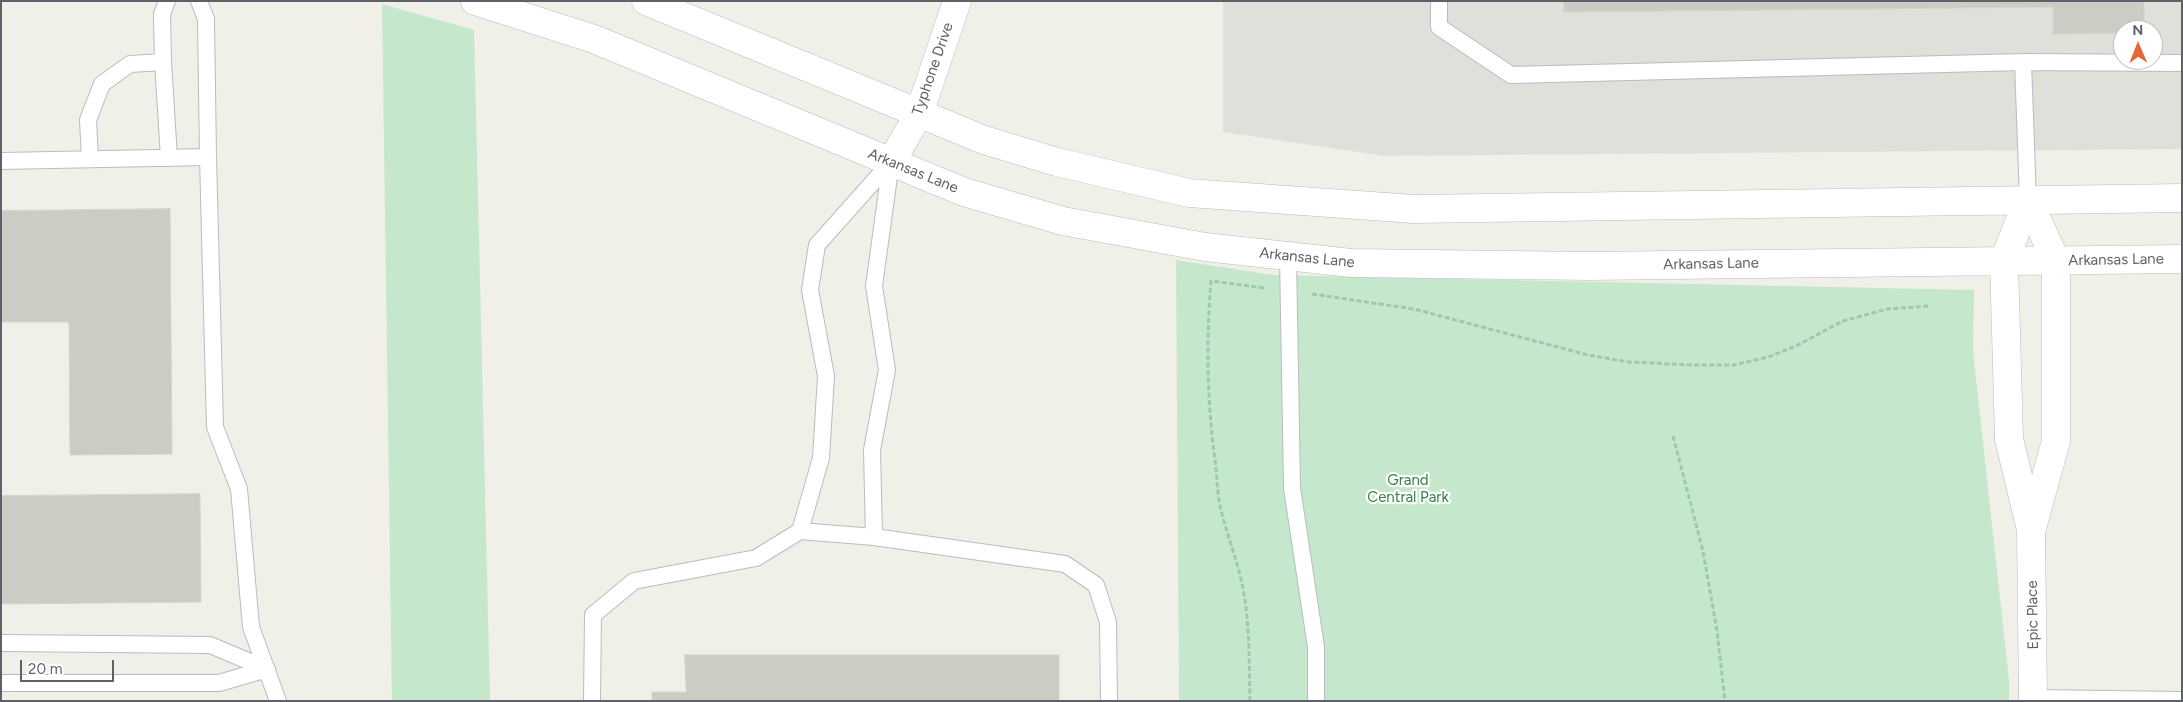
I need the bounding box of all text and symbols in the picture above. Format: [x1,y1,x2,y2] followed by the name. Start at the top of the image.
[909,20,957,118] street label: Typhone Drive
[2113,20,2163,70] north arrow
[2132,22,2143,39] text: N
[865,145,961,197] street label: Arkansas Lane
[1258,244,1356,272] street label: Arkansas Lane
[2068,250,2164,270] street label: Arkansas Lane
[1663,254,1759,274] street label: Arkansas Lane
[1367,472,1449,507] park label: Grand Central Park
[2023,580,2043,650] street label: Epic Place
[22,650,116,682] scale bar
[28,660,62,678] text: 20 m

